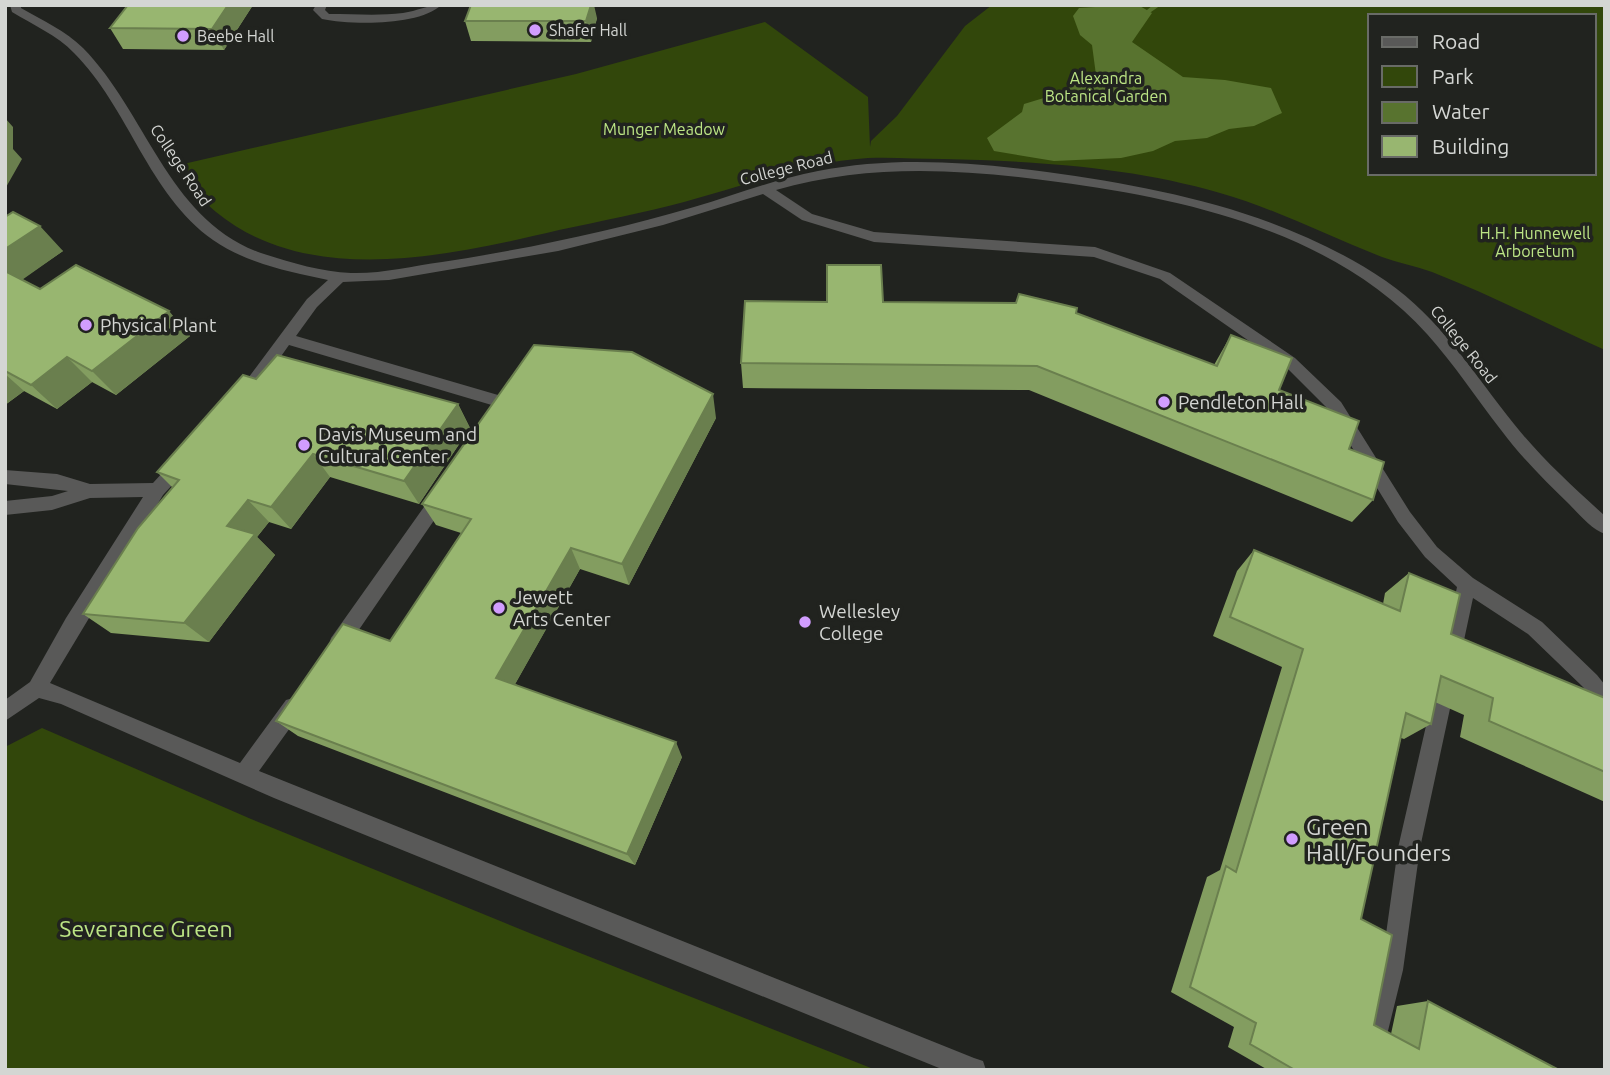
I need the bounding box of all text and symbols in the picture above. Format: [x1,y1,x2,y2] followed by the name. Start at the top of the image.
[1368,14,1596,175] legend
[549,21,627,39] place label: Shafer Hall
[527,22,543,38] marker: Shafer Hall
[197,27,274,45] place label: Beebe Hall
[175,28,191,44] marker: Beebe Hall
[1432,29,1480,53] text: Road
[1432,64,1474,88] text: Park
[1045,69,1167,105] park label: Alexandra Botanical Garden
[1432,99,1490,123] text: Water
[603,120,726,138] park label: Munger Meadow
[147,121,215,209] street label: College Road
[1432,134,1509,158] text: Building
[738,148,834,188] street label: College Road
[1480,224,1590,260] park label: H.H. Hunnewell Arboretum
[1427,301,1501,387] street label: College Road
[100,314,217,336] place label: Physical Plant
[78,317,94,333] marker: Physical Plant
[1178,391,1304,413] place label: Pendleton Hall
[1156,394,1172,410] marker: Pendleton Hall
[318,423,477,467] place label: Davis Museum and Cultural Center
[296,437,312,453] marker: Davis Museum and Cultural Center
[513,586,611,630] place label: Jewett Arts Center
[491,600,507,616] marker: Jewett Arts Center
[819,600,900,644] place label: Wellesley College
[797,614,813,630] marker: Wellesley College
[1306,814,1451,865] place label: Green Hall/Founders
[1284,831,1300,847] marker: Green Hall/Founders
[59,916,233,941] park label: Severance Green

